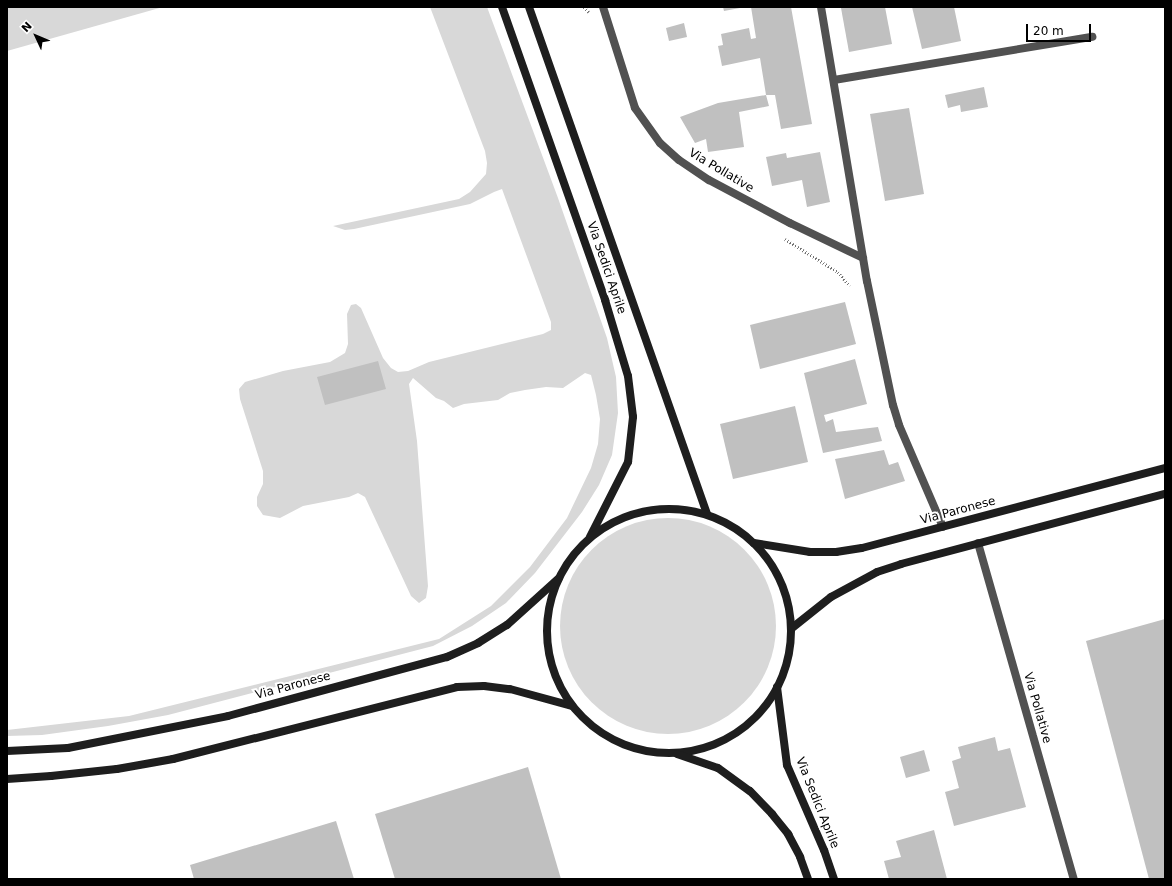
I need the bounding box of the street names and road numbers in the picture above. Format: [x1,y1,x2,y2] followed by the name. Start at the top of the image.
[686,146,756,196] street label: Via Pollative
[583,220,629,316] street label: Via Sedici Aprile
[919,494,997,528] street label: Via Paronese
[254,669,332,703] street label: Via Paronese
[1020,671,1054,745] street label: Via Pollative
[792,755,842,851] street label: Via Sedici Aprile

